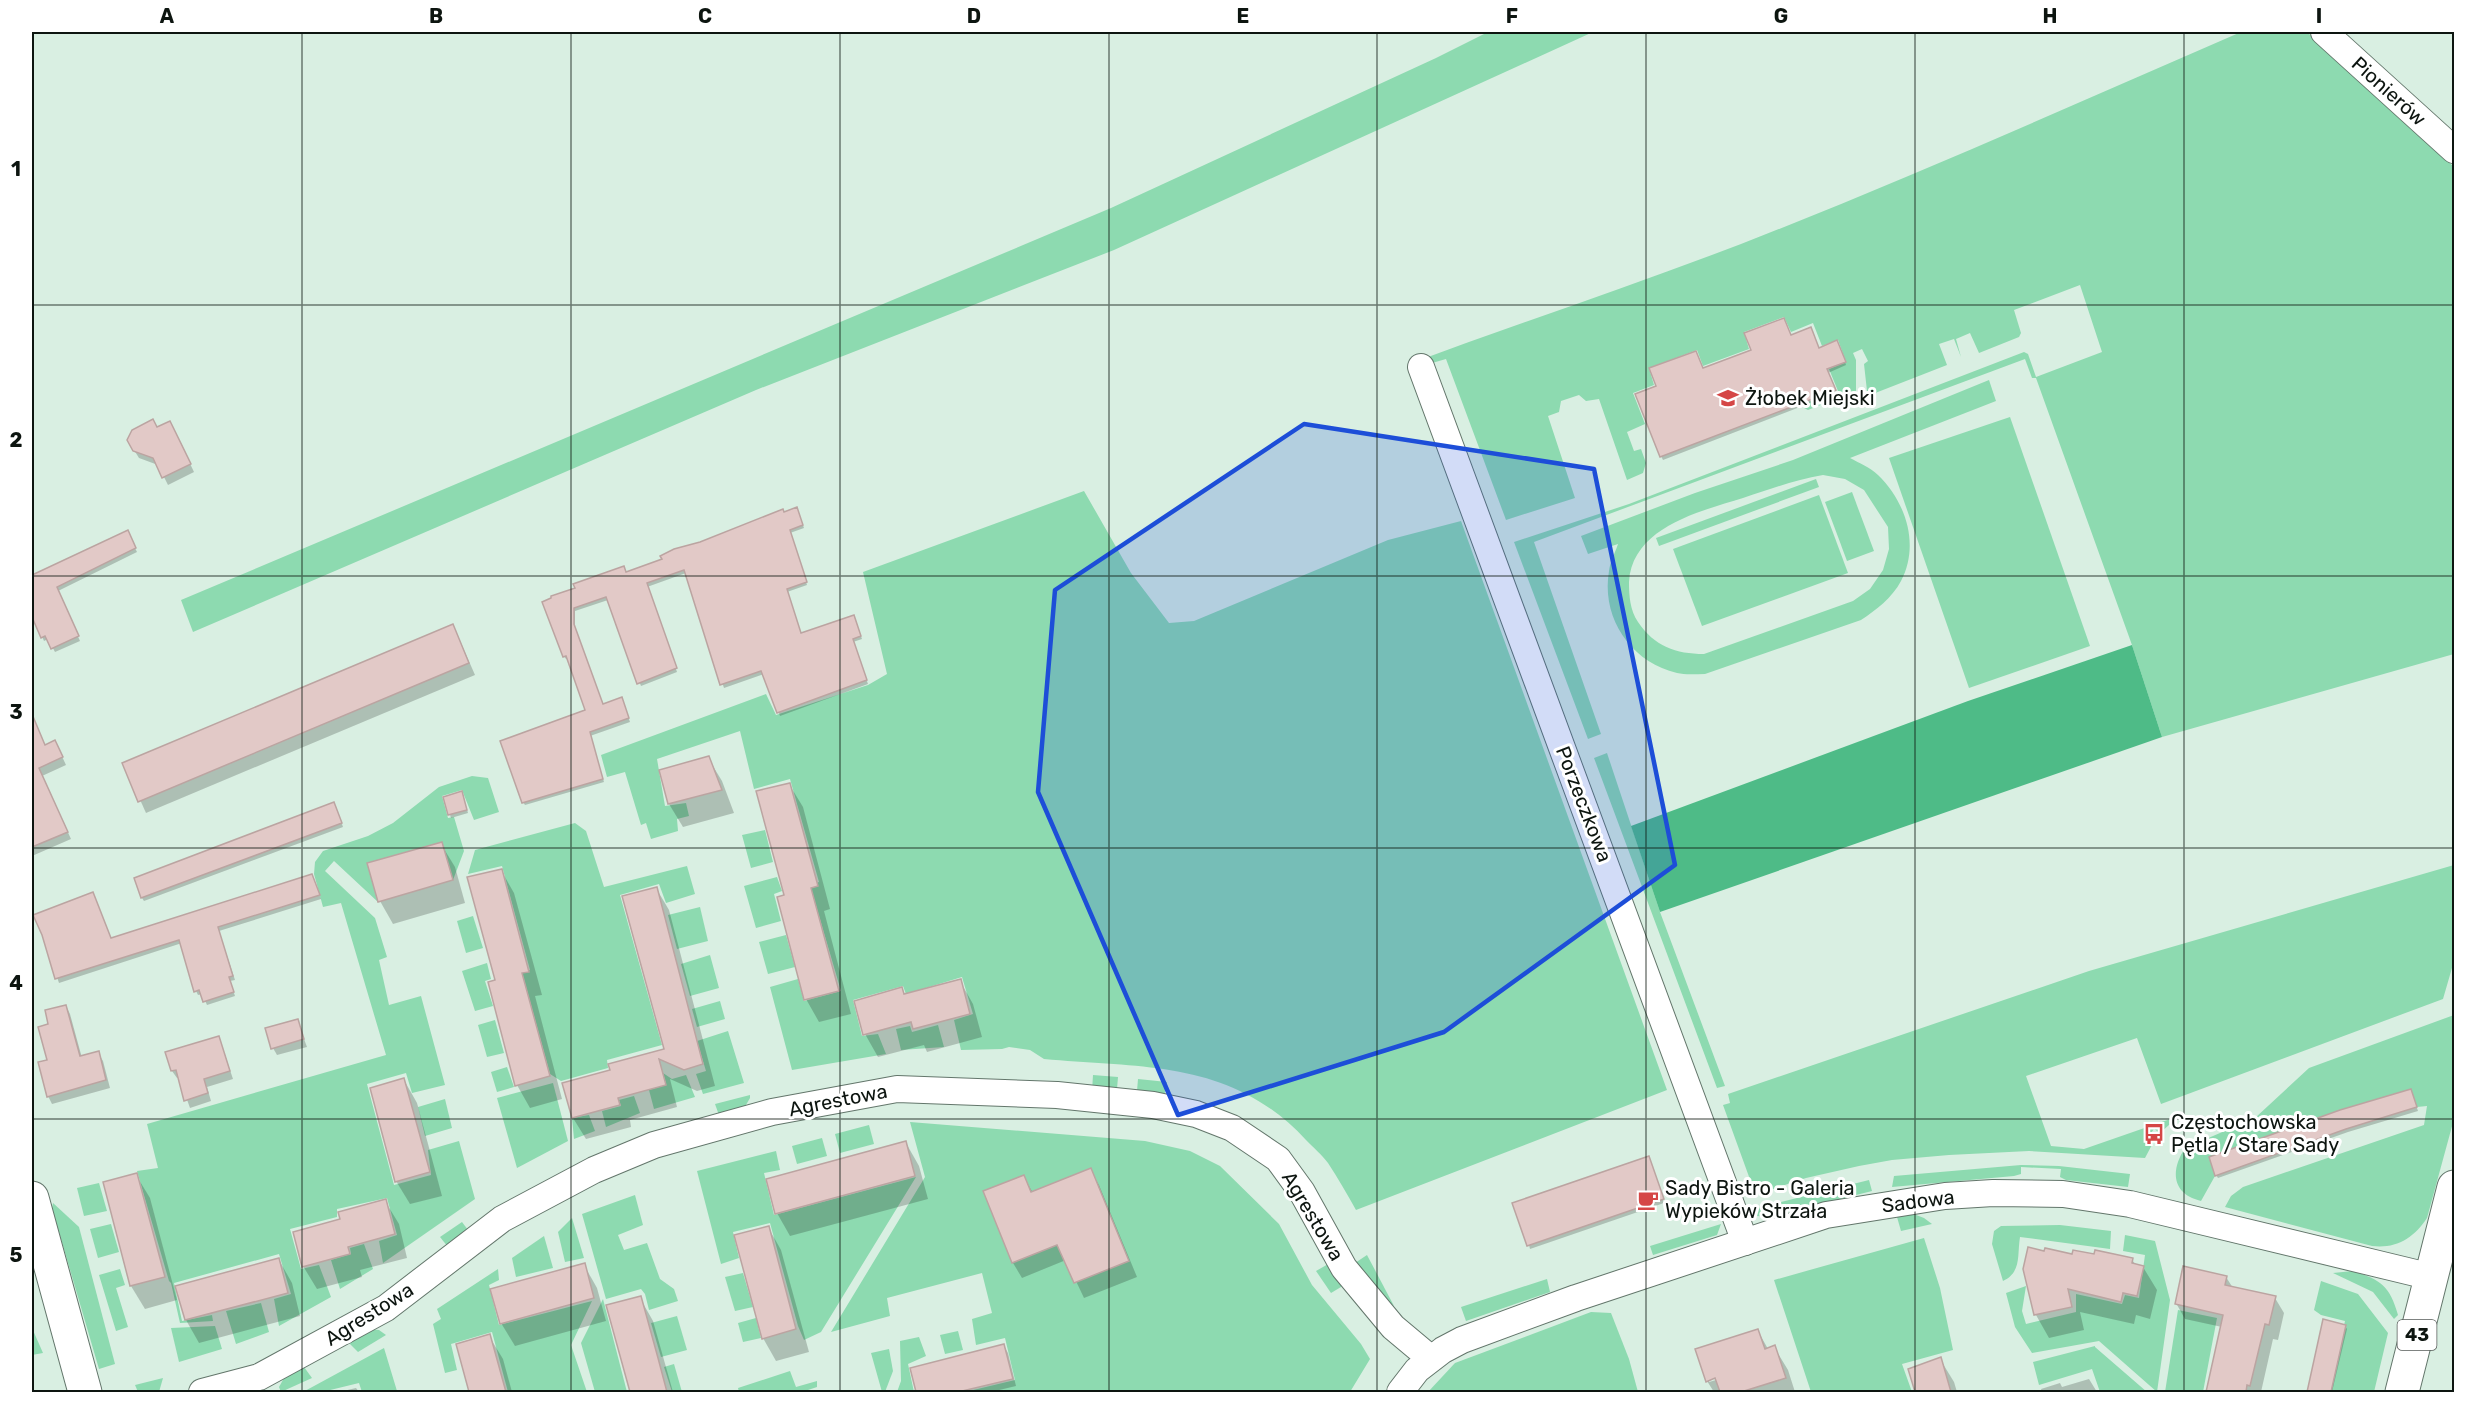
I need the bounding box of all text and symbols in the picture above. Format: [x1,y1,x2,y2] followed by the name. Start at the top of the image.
[160,4,175,28] text: A
[429,4,443,28] text: B
[698,4,712,28] text: C
[967,4,981,28] text: D
[1237,4,1249,28] text: E
[1506,4,1518,28] text: F
[1774,4,1788,28] text: G
[2043,4,2057,28] text: H
[2316,4,2322,28] text: I
[2347,51,2431,131] street label: Pionierów
[11,157,21,181] text: 1
[1716,386,1740,410] school or university icon: Żłobek Miejski
[1745,386,1875,410] place label: Żłobek Miejski
[10,428,23,452] text: 2
[9,700,23,724] text: 3
[1551,743,1617,865] street label: Porzeczkowa
[9,971,23,995] text: 4
[787,1079,889,1121] street label: Agrestowa
[2171,1110,2339,1157] place label: Częstochowska Pętla / Stare Sady
[2142,1122,2166,1146] bus stop icon: Częstochowska Pętla / Stare Sady
[1277,1167,1349,1265] street label: Agrestowa
[1665,1176,1855,1223] place label: Sady Bistro - Galeria Wypieków Strzała
[1880,1185,1956,1217] street label: Sadowa
[1636,1188,1660,1212] cafe icon: Sady Bistro - Galeria Wypieków Strzała
[10,1243,23,1267] text: 5
[320,1277,418,1351] street label: Agrestowa
[2398,1320,2436,1350] road number: 43

